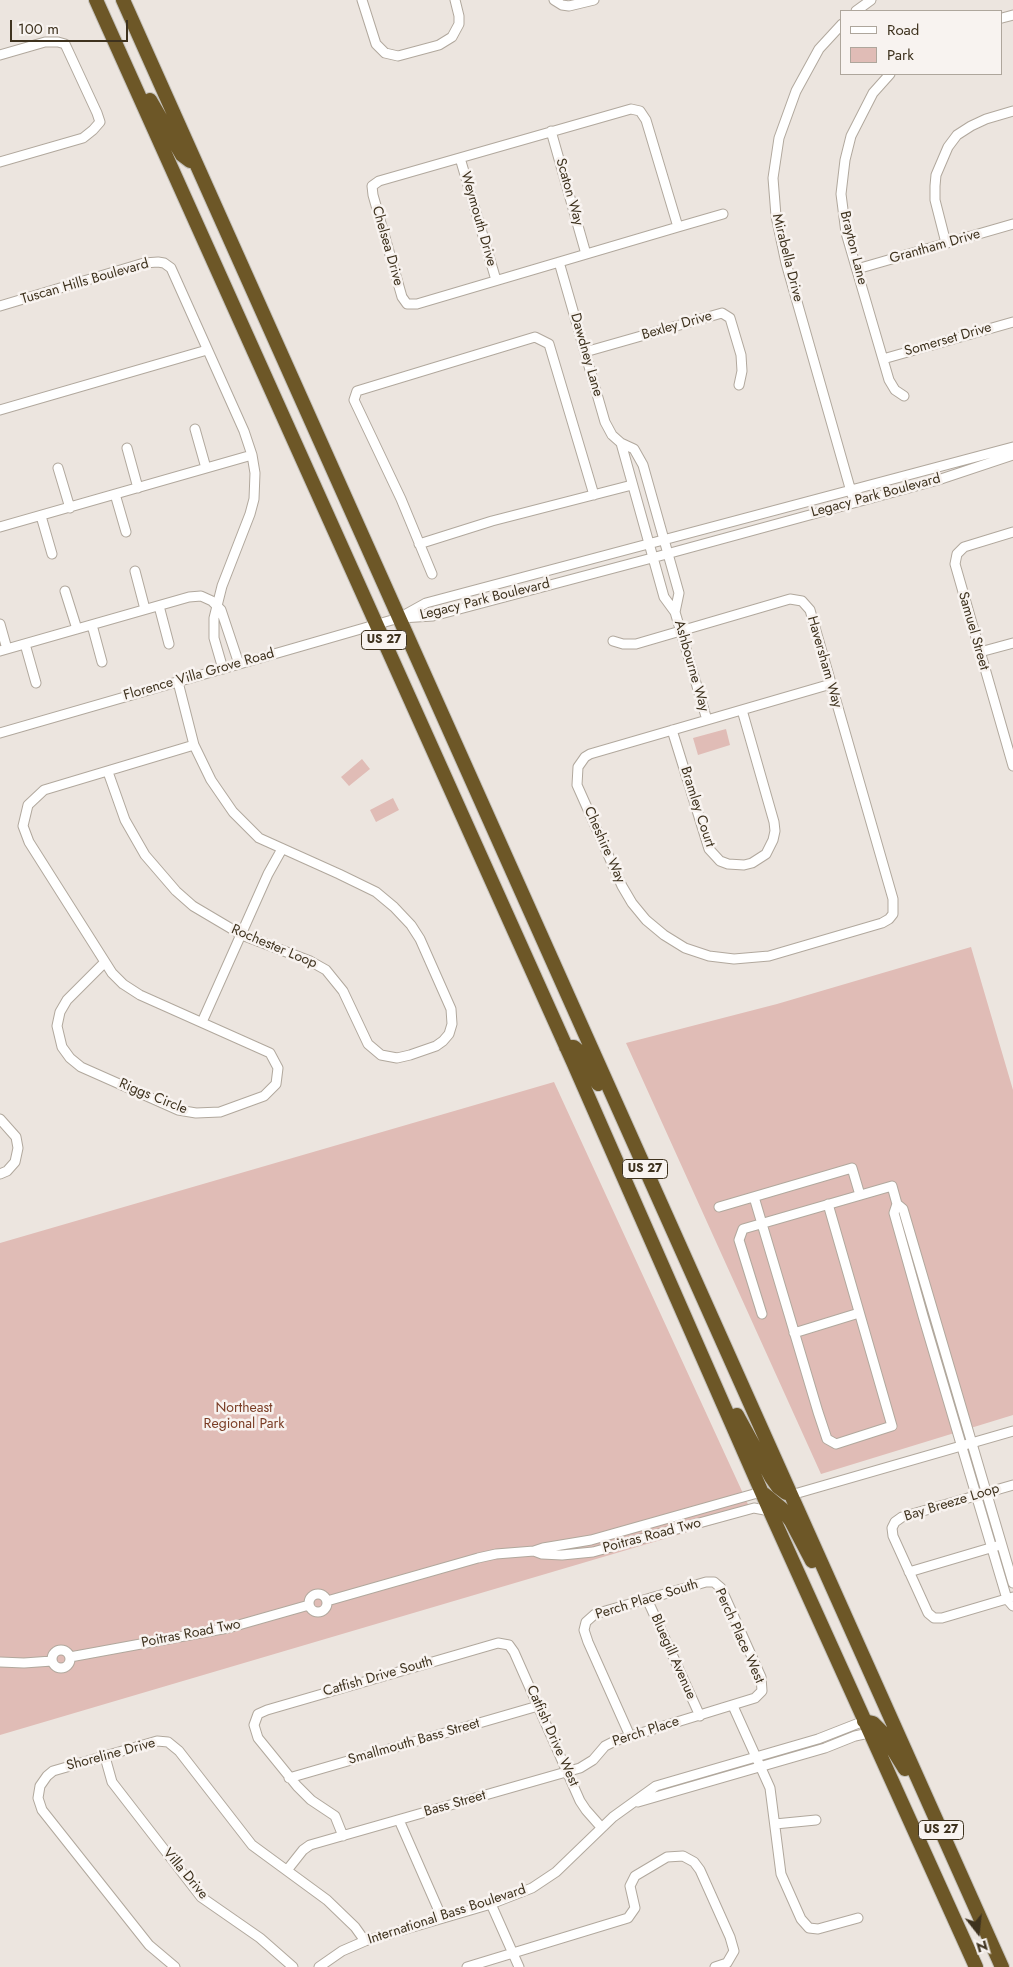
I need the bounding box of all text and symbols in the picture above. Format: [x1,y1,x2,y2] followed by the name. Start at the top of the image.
[12,10,130,42] scale bar
[840,10,1003,75] legend
[18,18,59,40] text: 100 m
[887,19,919,41] text: Road
[887,44,914,66] text: Park
[551,157,587,227] street label: Scaton Way
[456,170,500,268] street label: Weymouth Drive
[368,204,406,288] street label: Chelsea Drive
[836,209,870,287] street label: Brayton Lane
[768,212,806,304] street label: Mirabella Drive
[888,226,982,268] street label: Grantham Drive
[19,256,151,308] street label: Tuscan Hills Boulevard
[640,308,714,344] street label: Bexley Drive
[566,311,606,399] street label: Dawdney Lane
[903,320,993,360] street label: Somerset Drive
[810,471,942,521] street label: Legacy Park Boulevard
[418,576,552,624] street label: Legacy Park Boulevard
[954,590,992,672] street label: Samuel Street
[803,614,845,710] street label: Haversham Way
[670,618,712,714] street label: Ashbourne Way
[362,630,406,650] road number: US 27
[122,645,276,705] street label: Florence Villa Grove Road
[676,765,718,849] street label: Bramley Court
[580,804,628,886] street label: Cheshire Way
[229,921,319,973] street label: Rochester Loop
[116,1076,190,1118] street label: Riggs Circle
[622,1160,668,1178] road number: US 27
[204,1401,284,1434] park label: Northeast Regional Park
[902,1481,1002,1525] street label: Bay Breeze Loop
[601,1515,703,1557] street label: Poitras Road Two
[594,1576,700,1624] street label: Perch Place South
[711,1586,767,1686] street label: Perch Place West
[647,1612,699,1702] street label: Bluegill Avenue
[140,1616,242,1652] street label: Poitras Road Two
[321,1653,435,1701] street label: Catfish Drive South
[522,1683,582,1789] street label: Catfish Drive West
[611,1713,681,1751] street label: Perch Place
[346,1715,482,1769] street label: Smallmouth Bass Street
[65,1735,157,1775] street label: Shoreline Drive
[422,1787,488,1821] street label: Bass Street
[918,1820,964,1840] road number: US 27
[159,1845,211,1903] street label: Villa Drive
[366,1881,528,1949] street label: International Bass Boulevard
[953,1907,1003,1957] north arrow
[974,1935,990,1958] text: N

